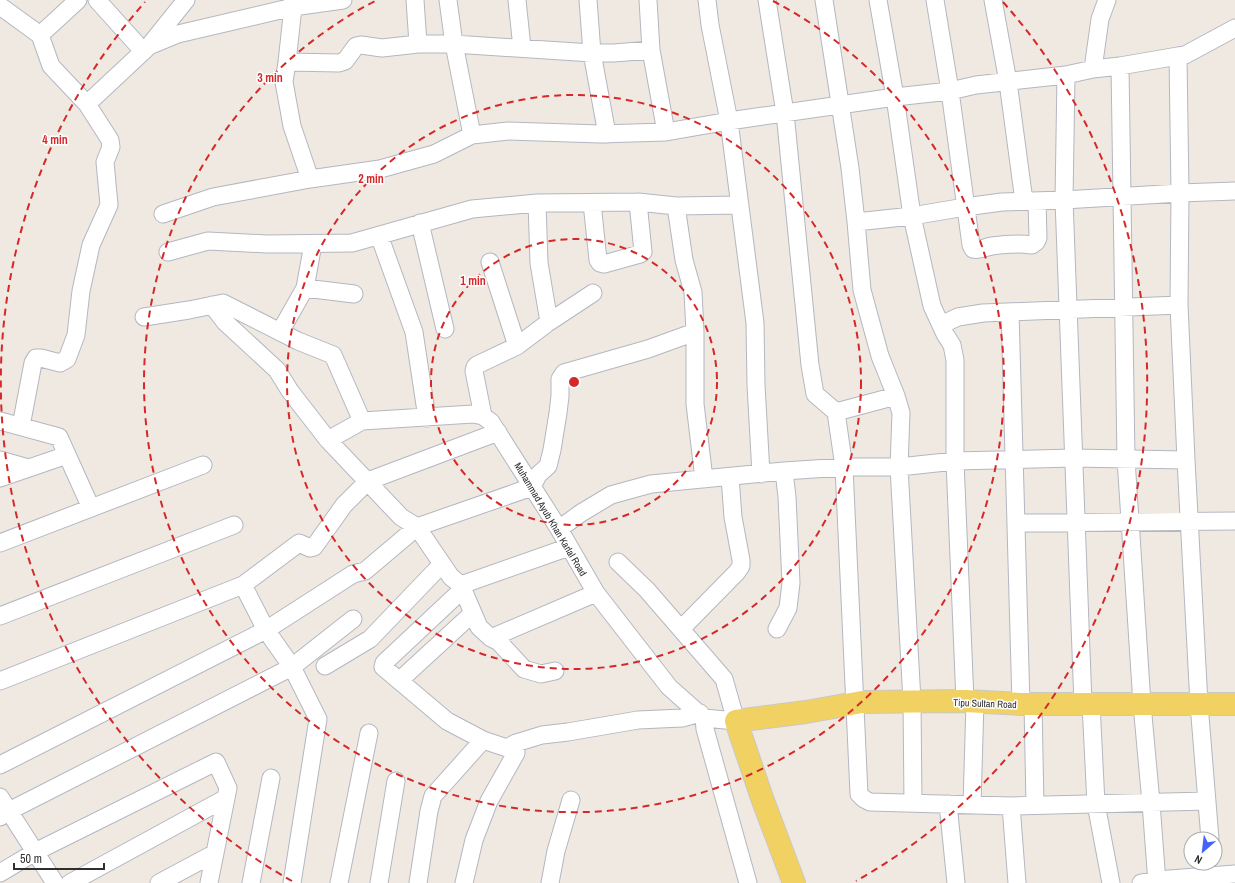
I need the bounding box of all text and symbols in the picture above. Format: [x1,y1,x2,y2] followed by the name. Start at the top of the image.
[257,70,283,86] text: 3 min
[42,132,68,148] text: 4 min
[358,171,384,187] text: 2 min
[460,273,486,289] text: 1 min
[567,375,581,389] centre of rings
[511,460,590,578] street label: Muhammad Ayub Khan Karlal Road
[953,696,1017,711] street label: Tipu Sultan Road
[1183,831,1223,871] north arrow
[14,845,104,871] scale bar
[20,851,42,867] text: 50 m
[1192,852,1204,868] text: N

